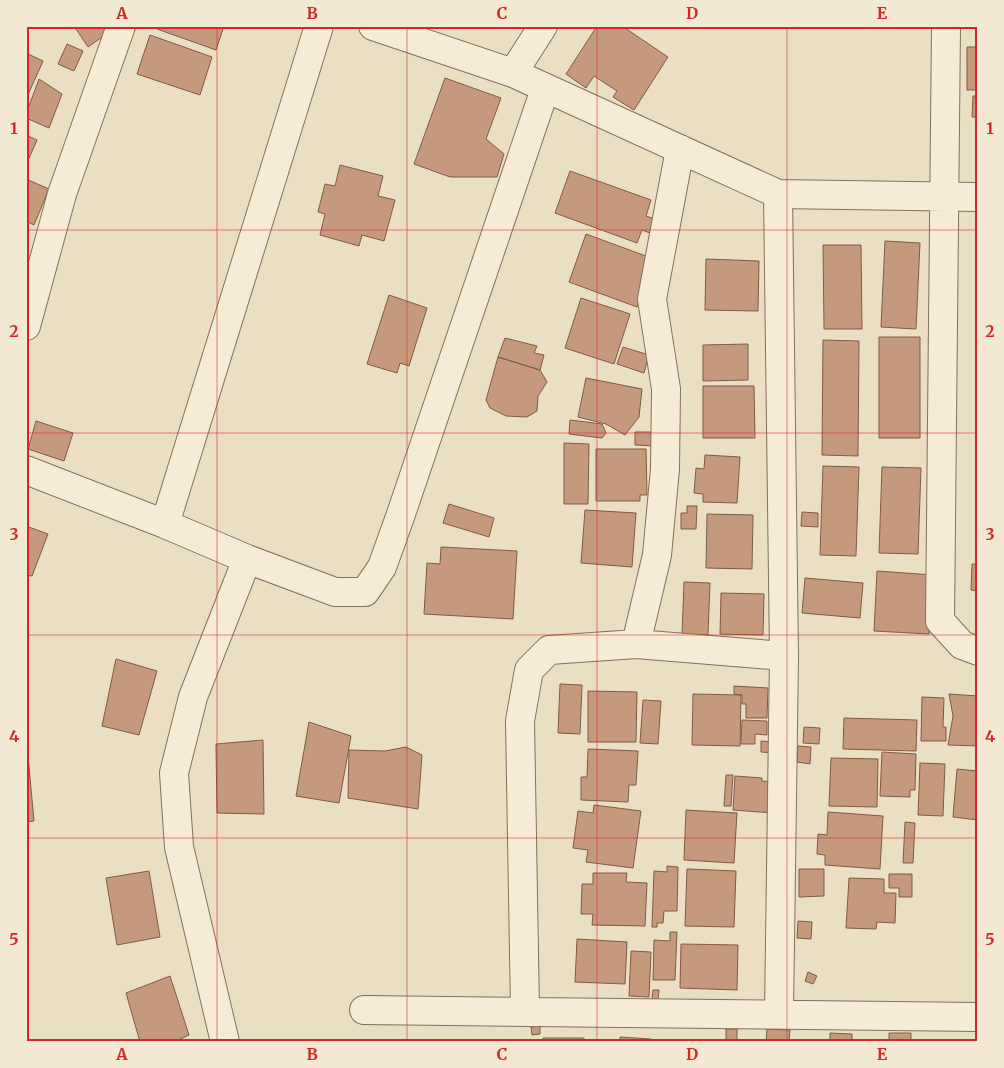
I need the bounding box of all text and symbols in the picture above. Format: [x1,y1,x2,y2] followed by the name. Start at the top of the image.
[115,3,128,23] text: A
[306,3,318,23] text: B
[497,3,507,23] text: C
[686,3,698,23] text: D
[877,3,888,23] text: E
[10,118,18,138] text: 1
[986,118,994,138] text: 1
[9,321,19,341] text: 2
[985,321,995,341] text: 2
[9,524,19,544] text: 3
[985,524,995,544] text: 3
[9,726,19,746] text: 4
[985,726,995,746] text: 4
[9,929,19,949] text: 5
[985,929,995,949] text: 5
[115,1044,128,1064] text: A
[306,1044,318,1064] text: B
[497,1044,507,1064] text: C
[686,1044,698,1064] text: D
[877,1044,888,1064] text: E

